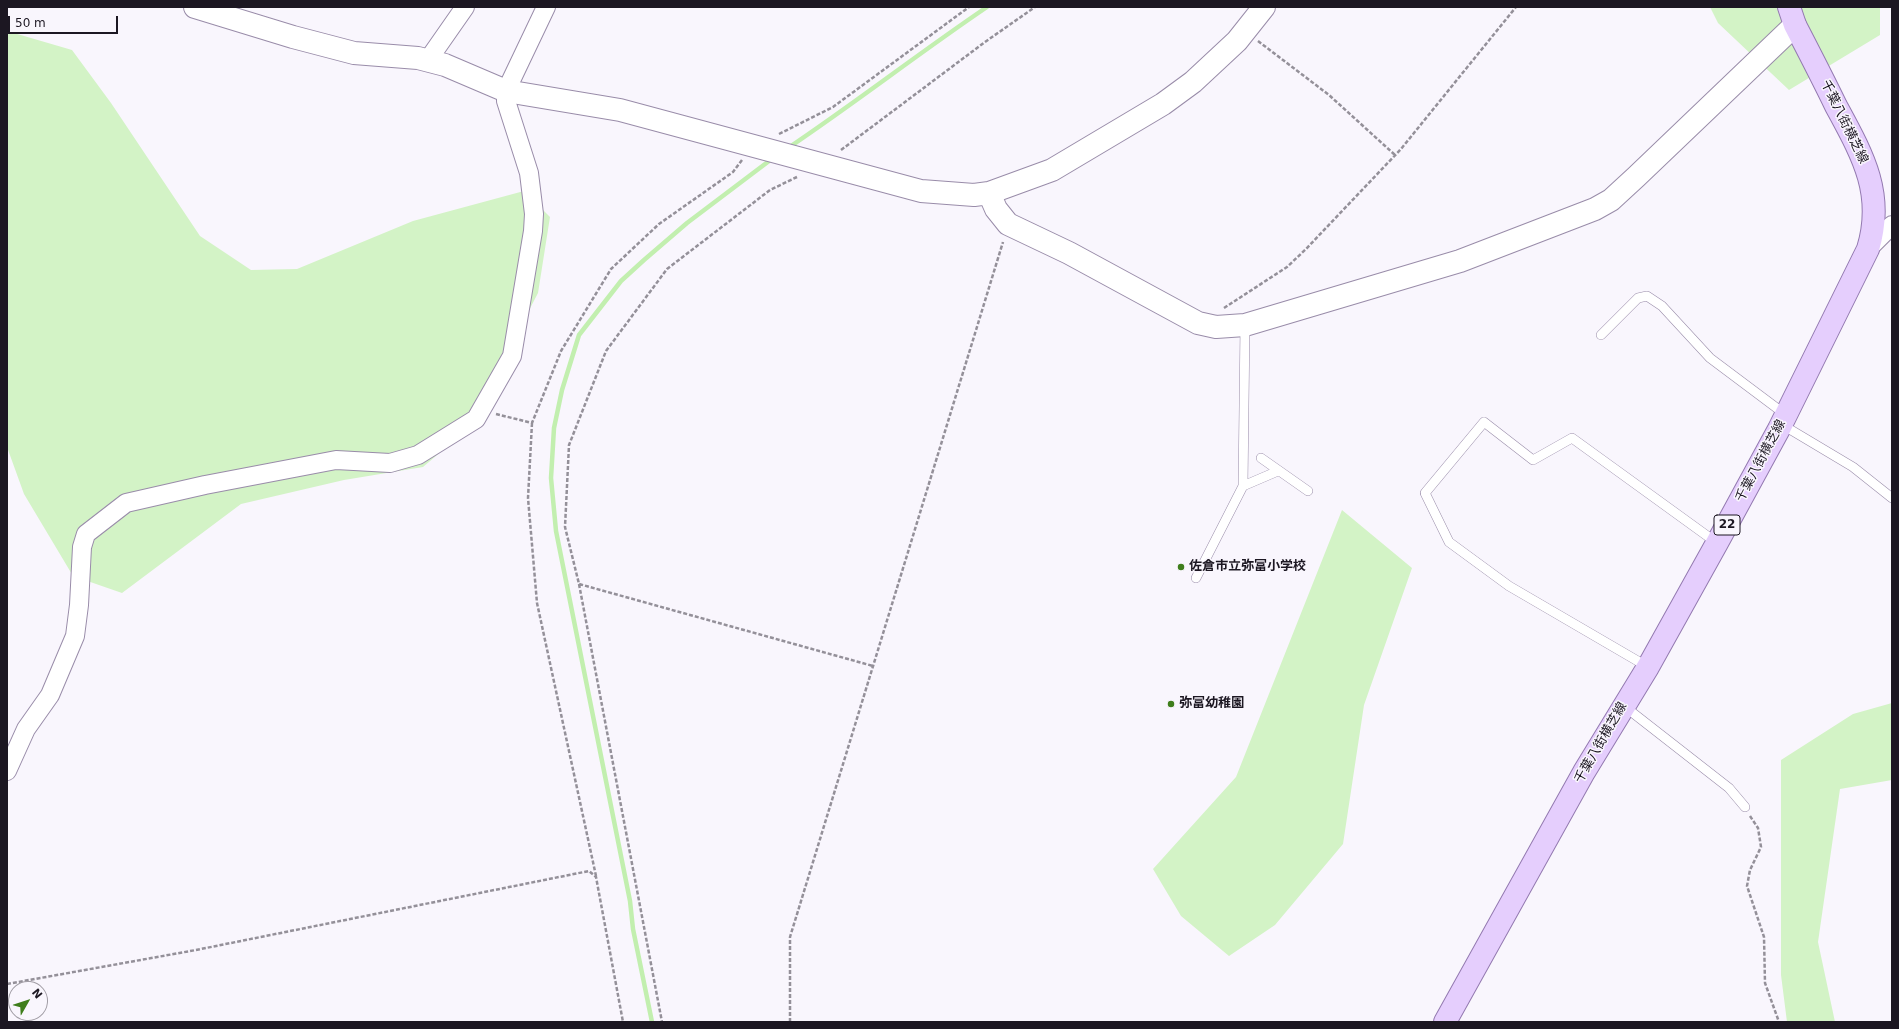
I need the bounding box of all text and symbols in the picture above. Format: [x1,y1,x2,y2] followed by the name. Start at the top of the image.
[10,8,120,34] scale bar
[15,16,46,30] text: 50 m
[1817,78,1871,166] street label: 千葉八街横芝線
[1733,417,1789,505] street label: 千葉八街横芝線
[1714,515,1740,535] road number: 22
[1189,559,1306,575] place label: 佐倉市立弥富小学校
[1176,562,1186,572] marker: 佐倉市立弥富小学校
[1179,696,1244,712] place label: 弥富幼稚園
[1166,699,1176,709] marker: 弥富幼稚園
[1571,700,1631,786] street label: 千葉八街横芝線
[8,981,48,1021] north arrow
[29,986,45,1001] text: N

